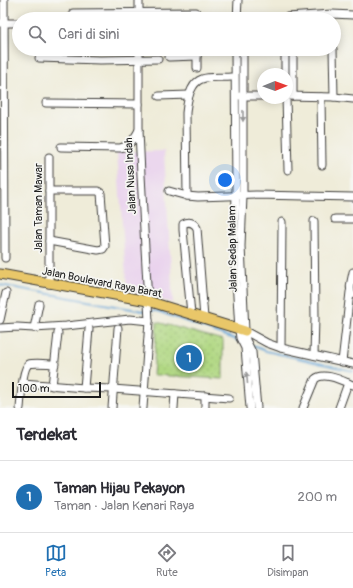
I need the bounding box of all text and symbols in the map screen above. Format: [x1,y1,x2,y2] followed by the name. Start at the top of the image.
[12,12,341,56] search box
[26,23,48,45] icon: search
[58,25,119,44] text: Cari di sini
[257,68,293,104] north arrow
[240,110,246,123] one-way arrow
[122,137,139,215] street label: Jalan Nusa Indah
[32,163,45,253] street label: Jalan Taman Mawar
[215,170,235,190] your location
[225,205,240,293] street label: Jalan Sedap Malam
[41,264,163,301] street label: Jalan Boulevard Raya Barat
[176,343,202,373] pin: 1
[244,372,251,384] one-way arrow
[12,380,101,399] scale bar
[18,382,49,395] text: 100 m
[16,424,77,445] text: Terdekat
[54,479,185,498] text: Taman Hijau Pekayon
[26,489,32,505] text: 1
[298,489,337,505] text: 200 m
[54,498,194,514] text: Taman · Jalan Kenari Raya
[45,542,67,579] tab: Peta
[156,542,178,579] tab: Rute
[267,542,308,579] tab: Disimpan

